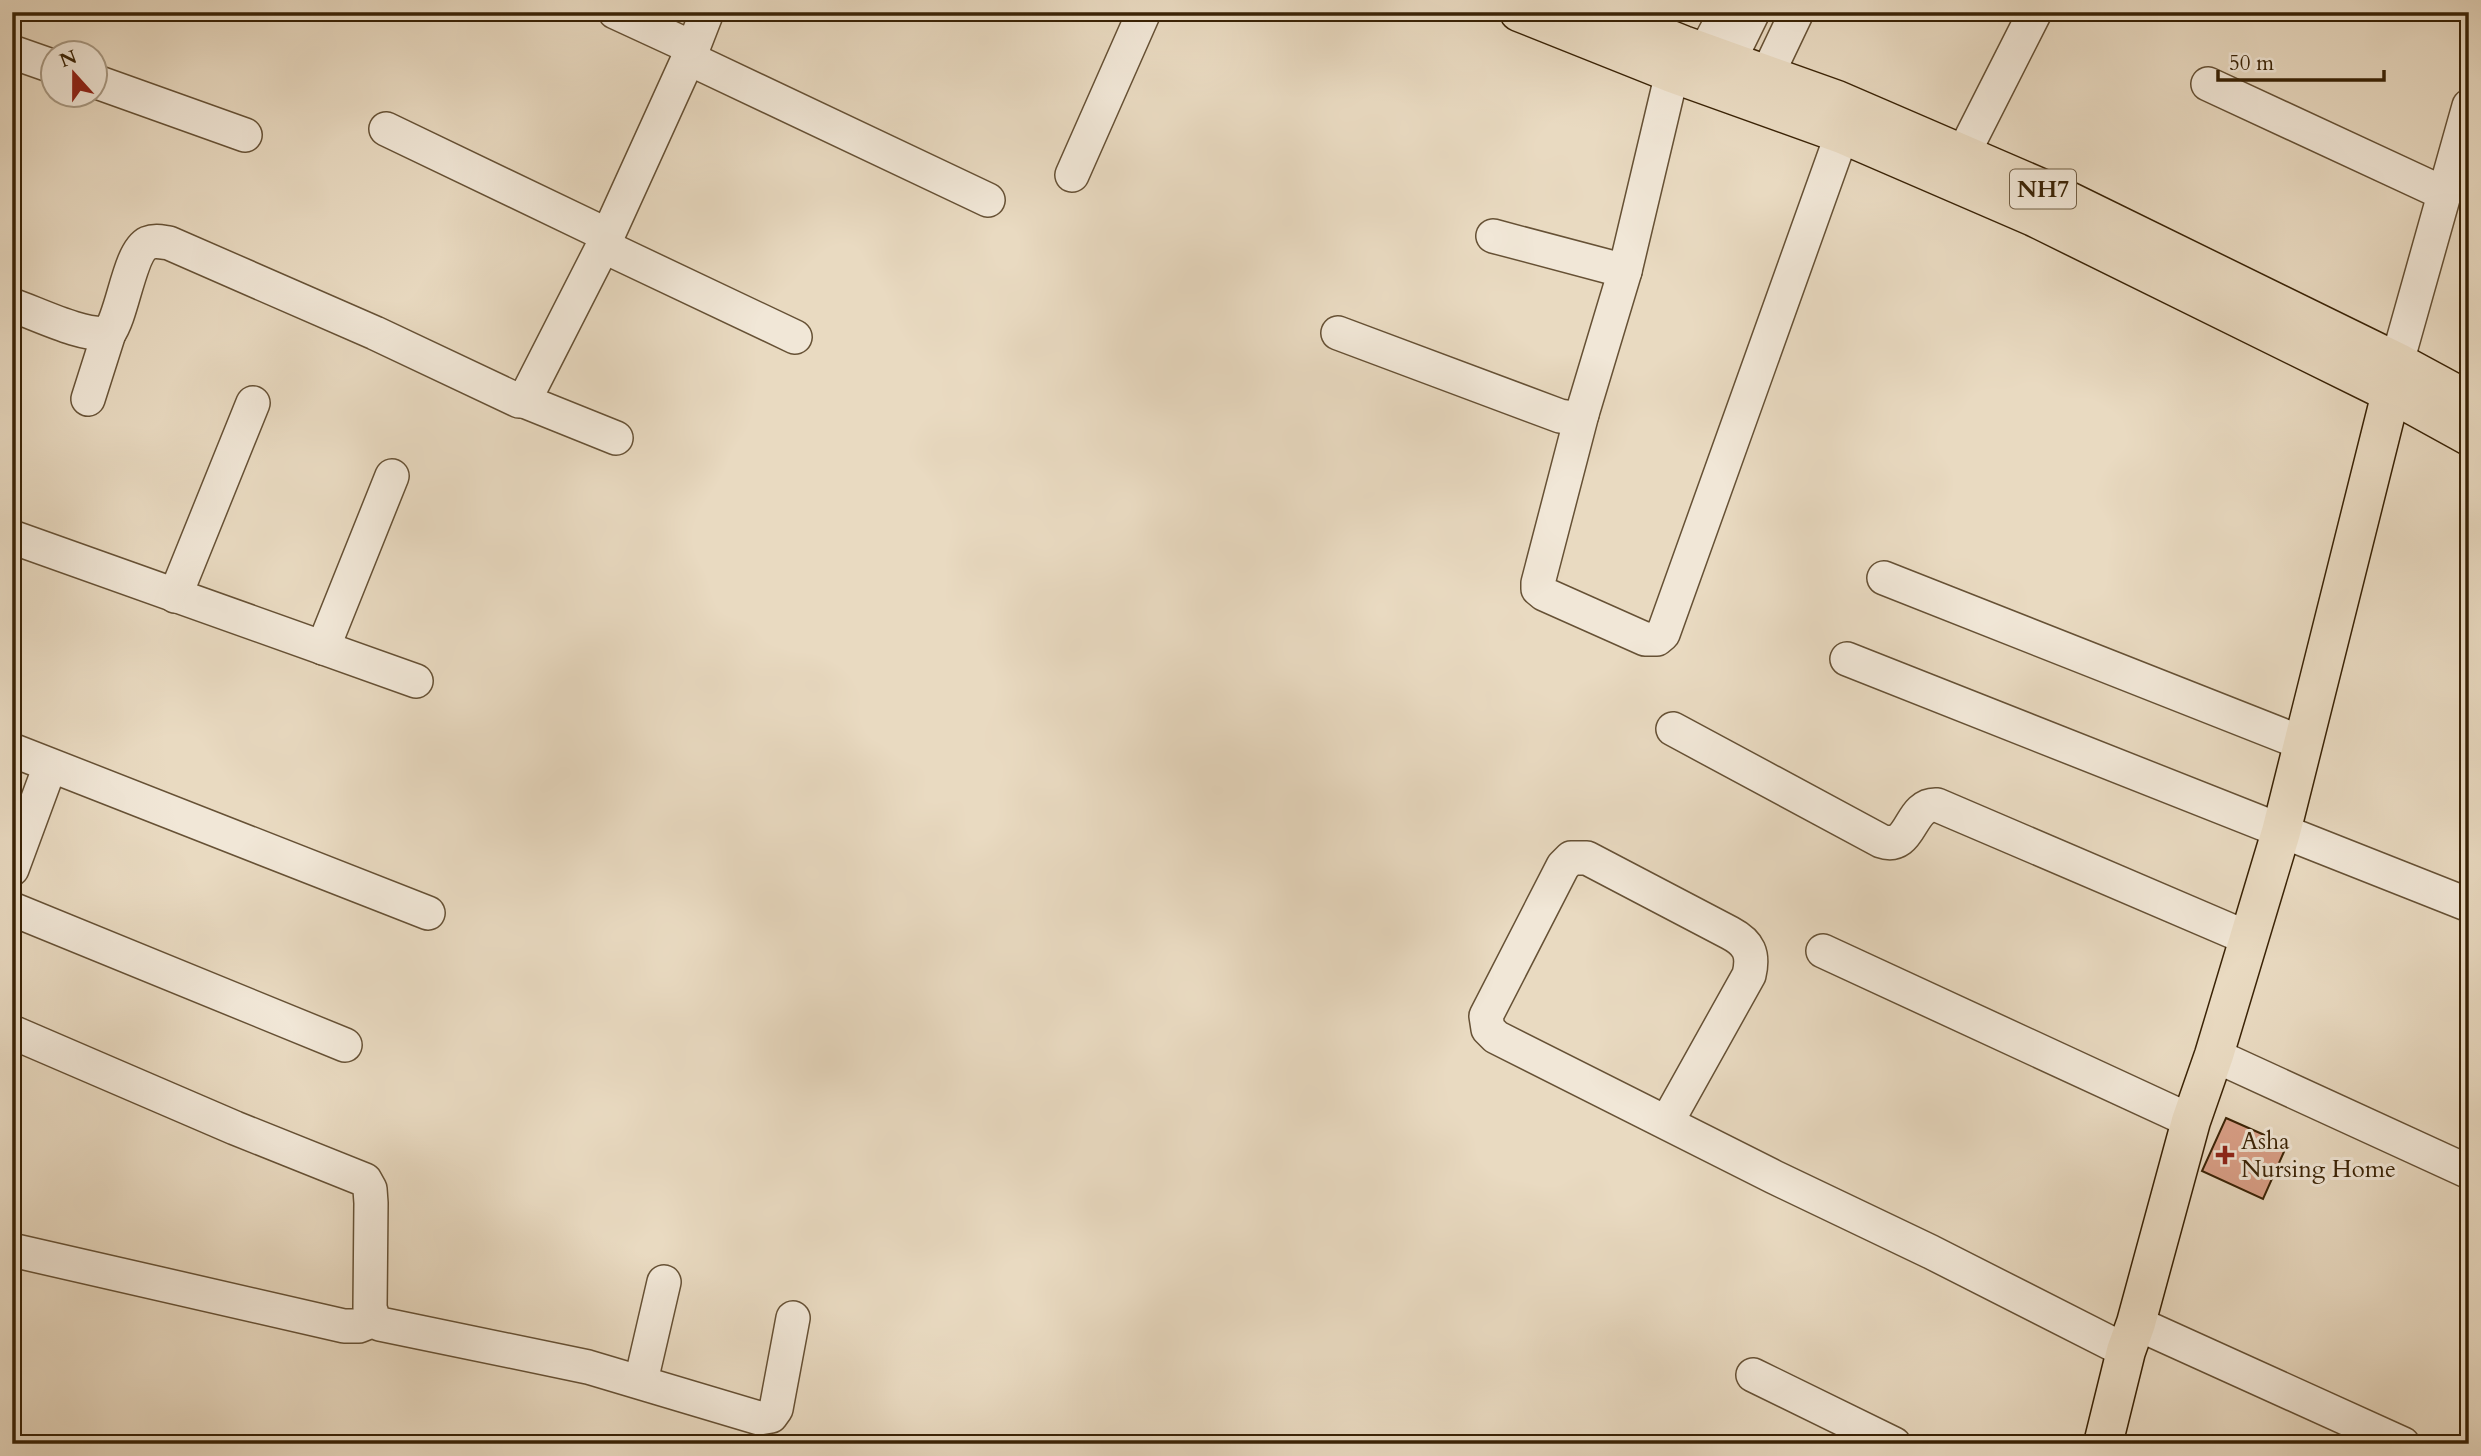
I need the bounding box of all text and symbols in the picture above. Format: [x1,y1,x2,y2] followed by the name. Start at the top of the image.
[38,38,108,108] north arrow
[2218,38,2385,82] scale bar
[56,44,81,74] text: N
[2229,49,2274,78] text: 50 m
[2010,170,2076,208] road number: NH7
[2241,1125,2396,1186] place label: Asha Nursing Home
[2215,1145,2235,1165] marker: Asha Nursing Home

